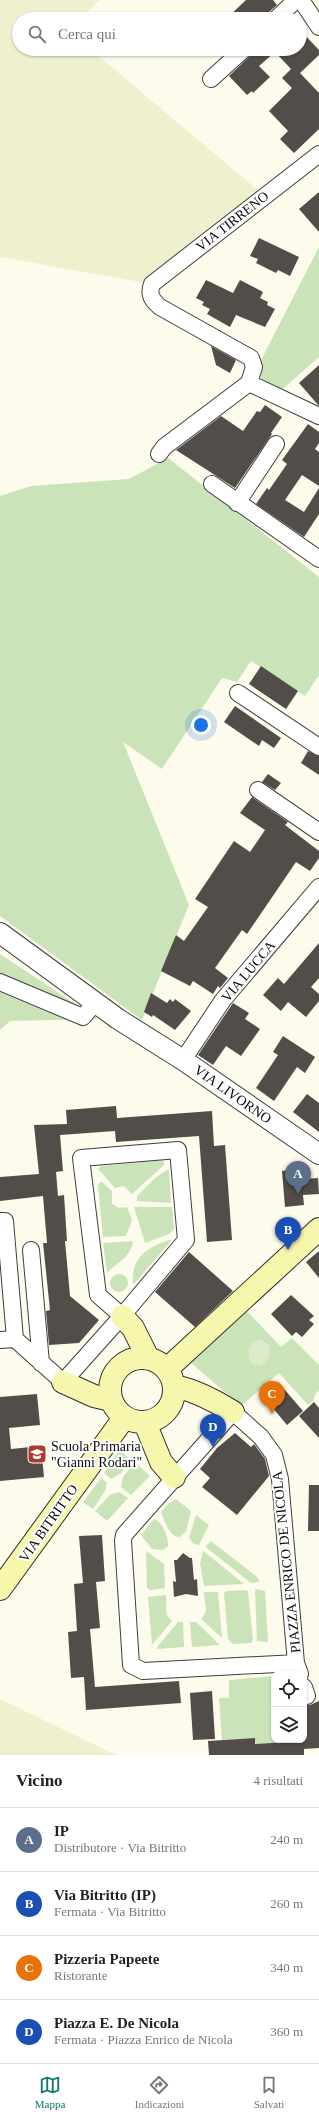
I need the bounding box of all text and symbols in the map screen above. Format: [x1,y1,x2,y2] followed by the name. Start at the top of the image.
[12,12,307,56] search box
[26,23,48,45] icon: search
[58,26,116,42] text: Cerca qui
[193,188,272,254] street label: VIA TIRRENO
[191,715,211,735] your location
[219,937,279,1005] street label: VIA LUCCA
[191,1062,274,1127] street label: VIA LIVORNO
[285,1161,311,1194] pin: A
[275,1217,301,1250] pin: B
[259,1381,285,1414] pin: C
[200,1414,226,1447] pin: D
[51,1439,142,1470] place label: Scuola Primaria "Gianni Rodari"
[26,1443,48,1465] school or university icon: Scuola Primaria "Gianni Rodari"
[269,1469,304,1654] street label: PIAZZA ENRICO DE NICOLA
[16,1482,81,1565] street label: VIA BITRITTO
[271,1671,307,1743] map controls
[271,1671,307,1707] button: locate
[271,1707,307,1743] button: layers
[16,1771,63,1790] text: Vicino
[254,1773,303,1788] text: 4 risultati
[54,1823,69,1839] text: IP
[24,1832,34,1847] text: A
[270,1832,303,1847] text: 240 m
[54,1840,186,1855] text: Distributore · Via Bitritto
[54,1887,156,1903] text: Via Bitritto (IP)
[25,1896,33,1911] text: B
[270,1896,303,1911] text: 260 m
[54,1904,166,1919] text: Fermata · Via Bitritto
[54,1951,159,1967] text: Pizzeria Papeete
[24,1960,34,1975] text: C
[270,1960,303,1975] text: 340 m
[54,1968,107,1983] text: Ristorante
[54,2015,179,2031] text: Piazza E. De Nicola
[24,2024,34,2039] text: D
[270,2024,303,2039] text: 360 m
[54,2032,233,2047] text: Fermata · Piazza Enrico de Nicola
[35,2074,65,2110] tab: Mappa
[135,2074,184,2110] tab: Indicazioni
[254,2074,284,2110] tab: Salvati

